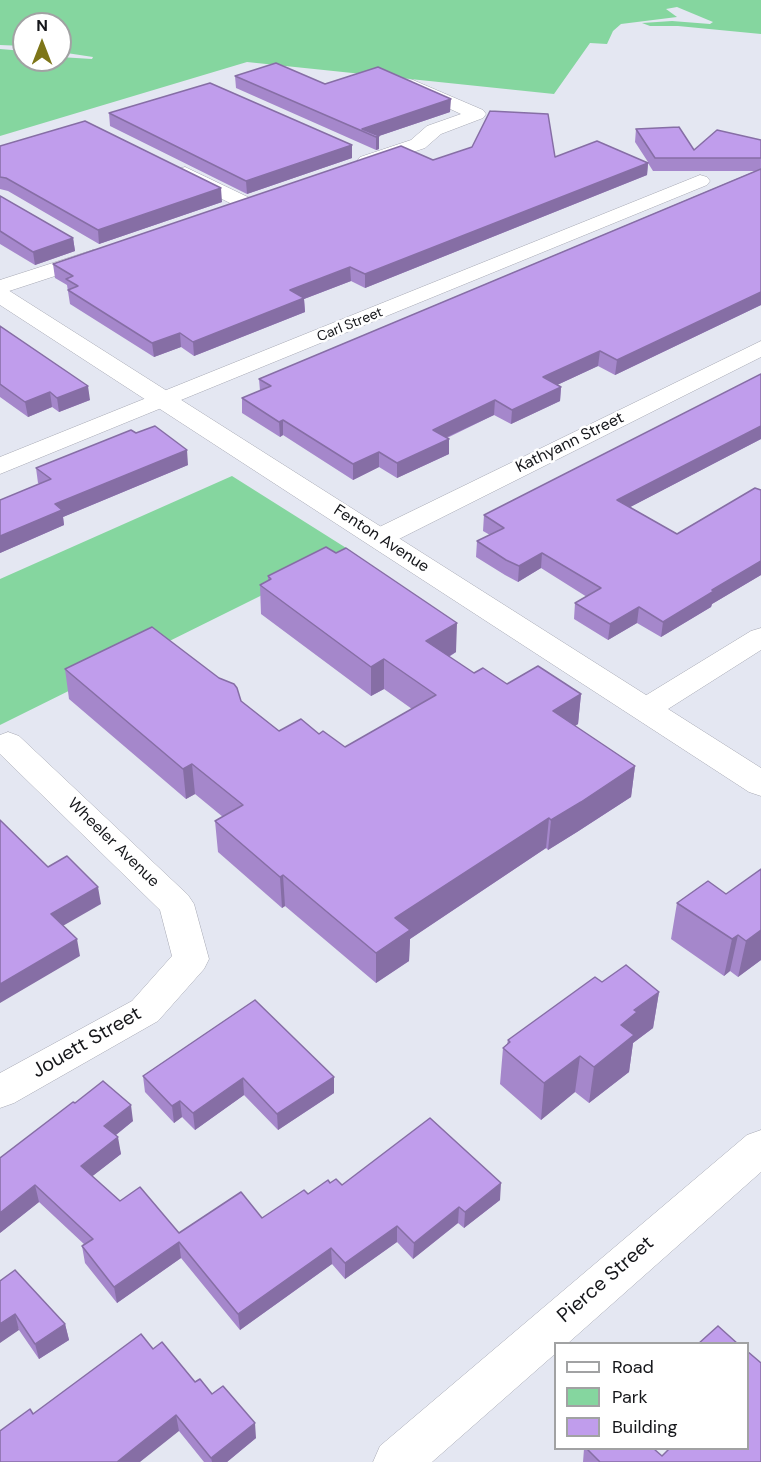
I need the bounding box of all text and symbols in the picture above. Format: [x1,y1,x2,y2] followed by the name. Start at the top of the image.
[12,12,72,72] north arrow
[36,15,48,36] text: N
[315,304,385,346] street label: Carl Street
[513,409,627,477] street label: Kathyann Street
[330,501,432,577] street label: Fenton Avenue
[63,794,163,892] street label: Wheeler Avenue
[28,1002,146,1084] street label: Jouett Street
[553,1232,659,1328] street label: Pierce Street
[554,1342,749,1450] legend
[612,1355,654,1379] text: Road
[612,1385,648,1409] text: Park
[612,1415,677,1439] text: Building

